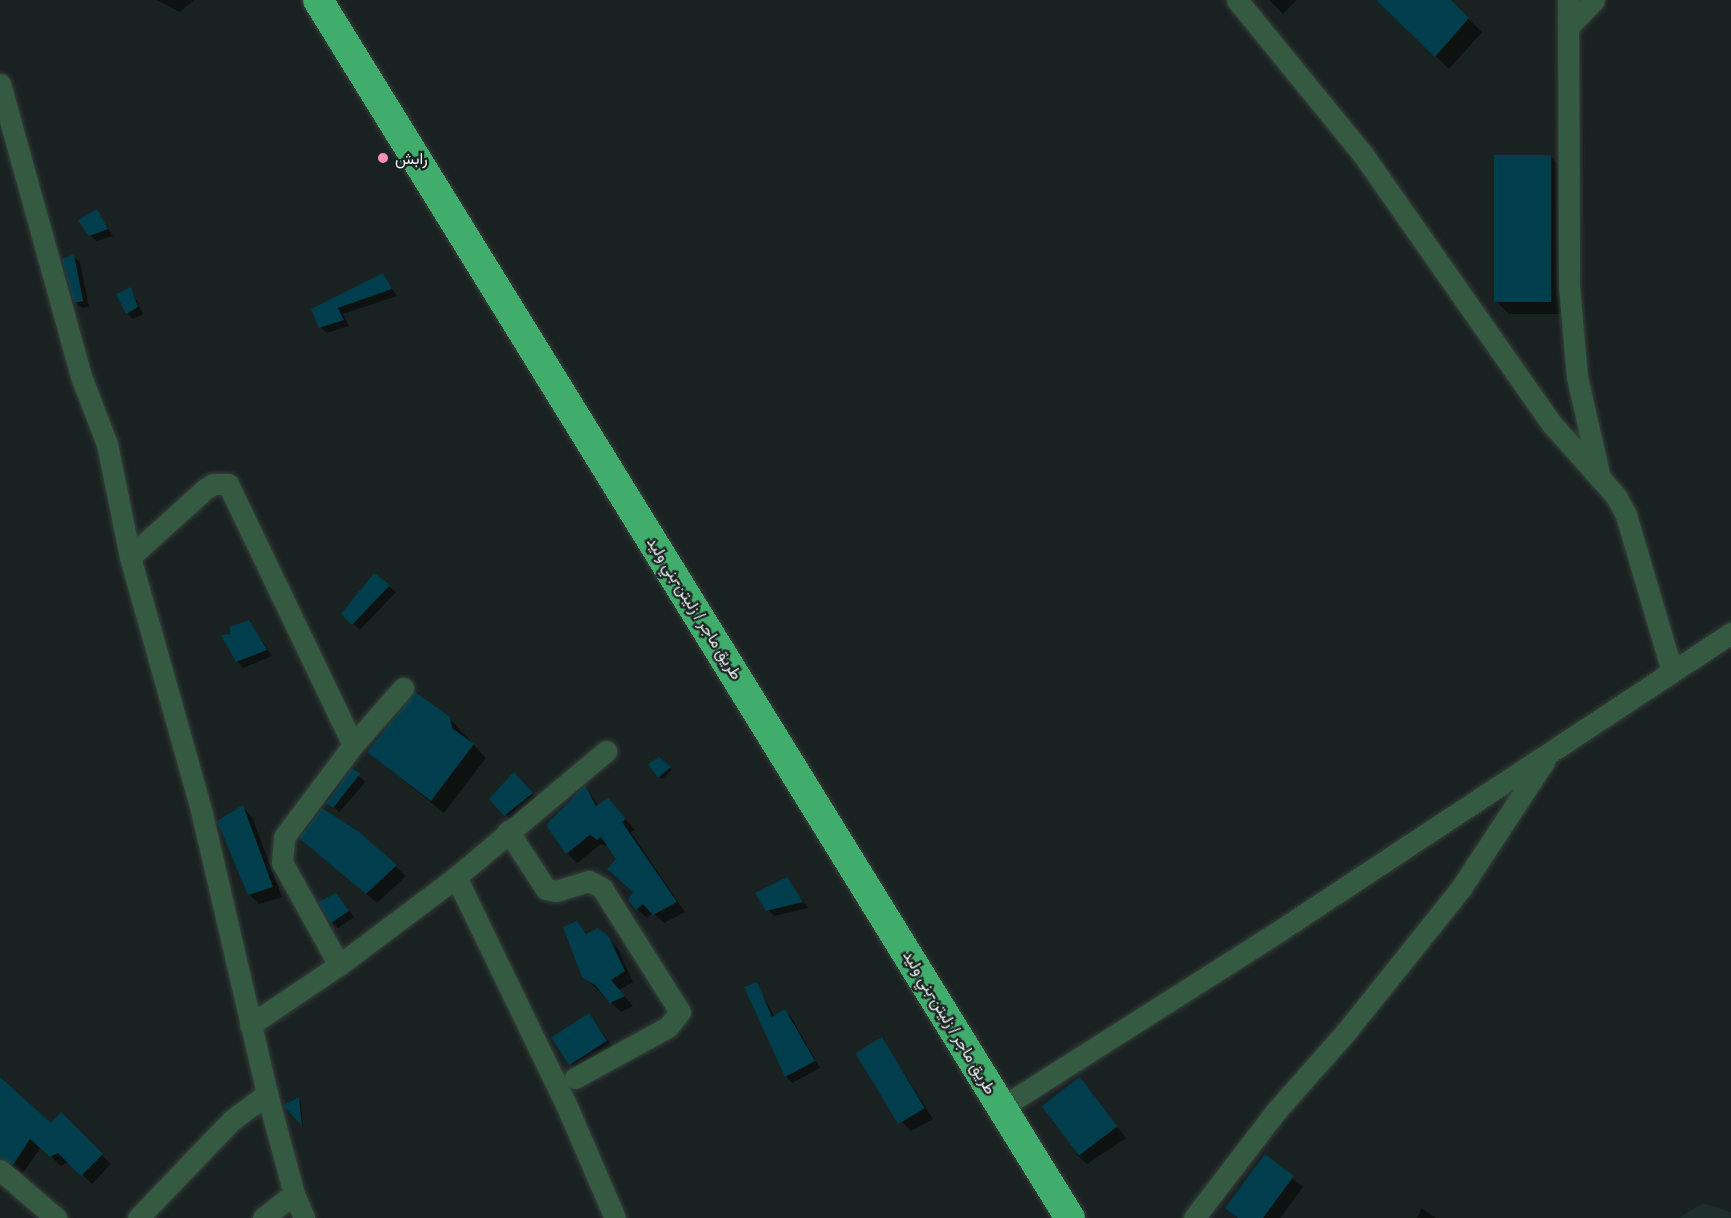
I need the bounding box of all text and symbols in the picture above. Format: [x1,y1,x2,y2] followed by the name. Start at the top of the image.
[395,148,428,168] place label: رابش
[376,151,390,165] marker: رابش
[643,533,747,683] street label: طريق ماجر / زليتن-بني وليد
[899,946,1001,1098] street label: طريق ماجر / زليتن-بني وليد

